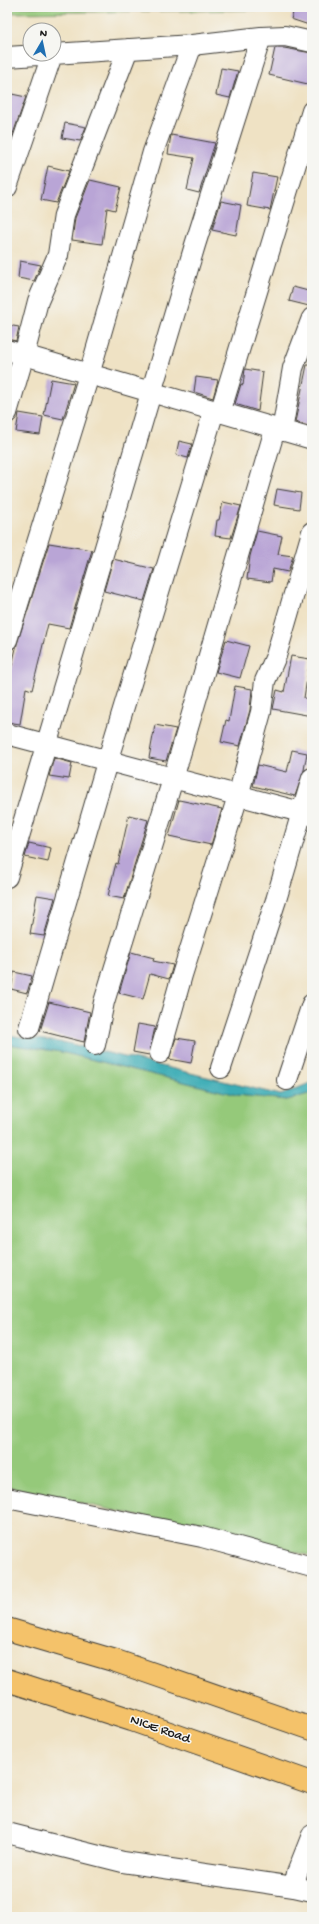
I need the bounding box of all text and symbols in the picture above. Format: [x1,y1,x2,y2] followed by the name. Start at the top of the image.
[22,22,62,62] north arrow
[39,28,48,41] text: N
[128,1712,194,1749] street label: NICE Road

